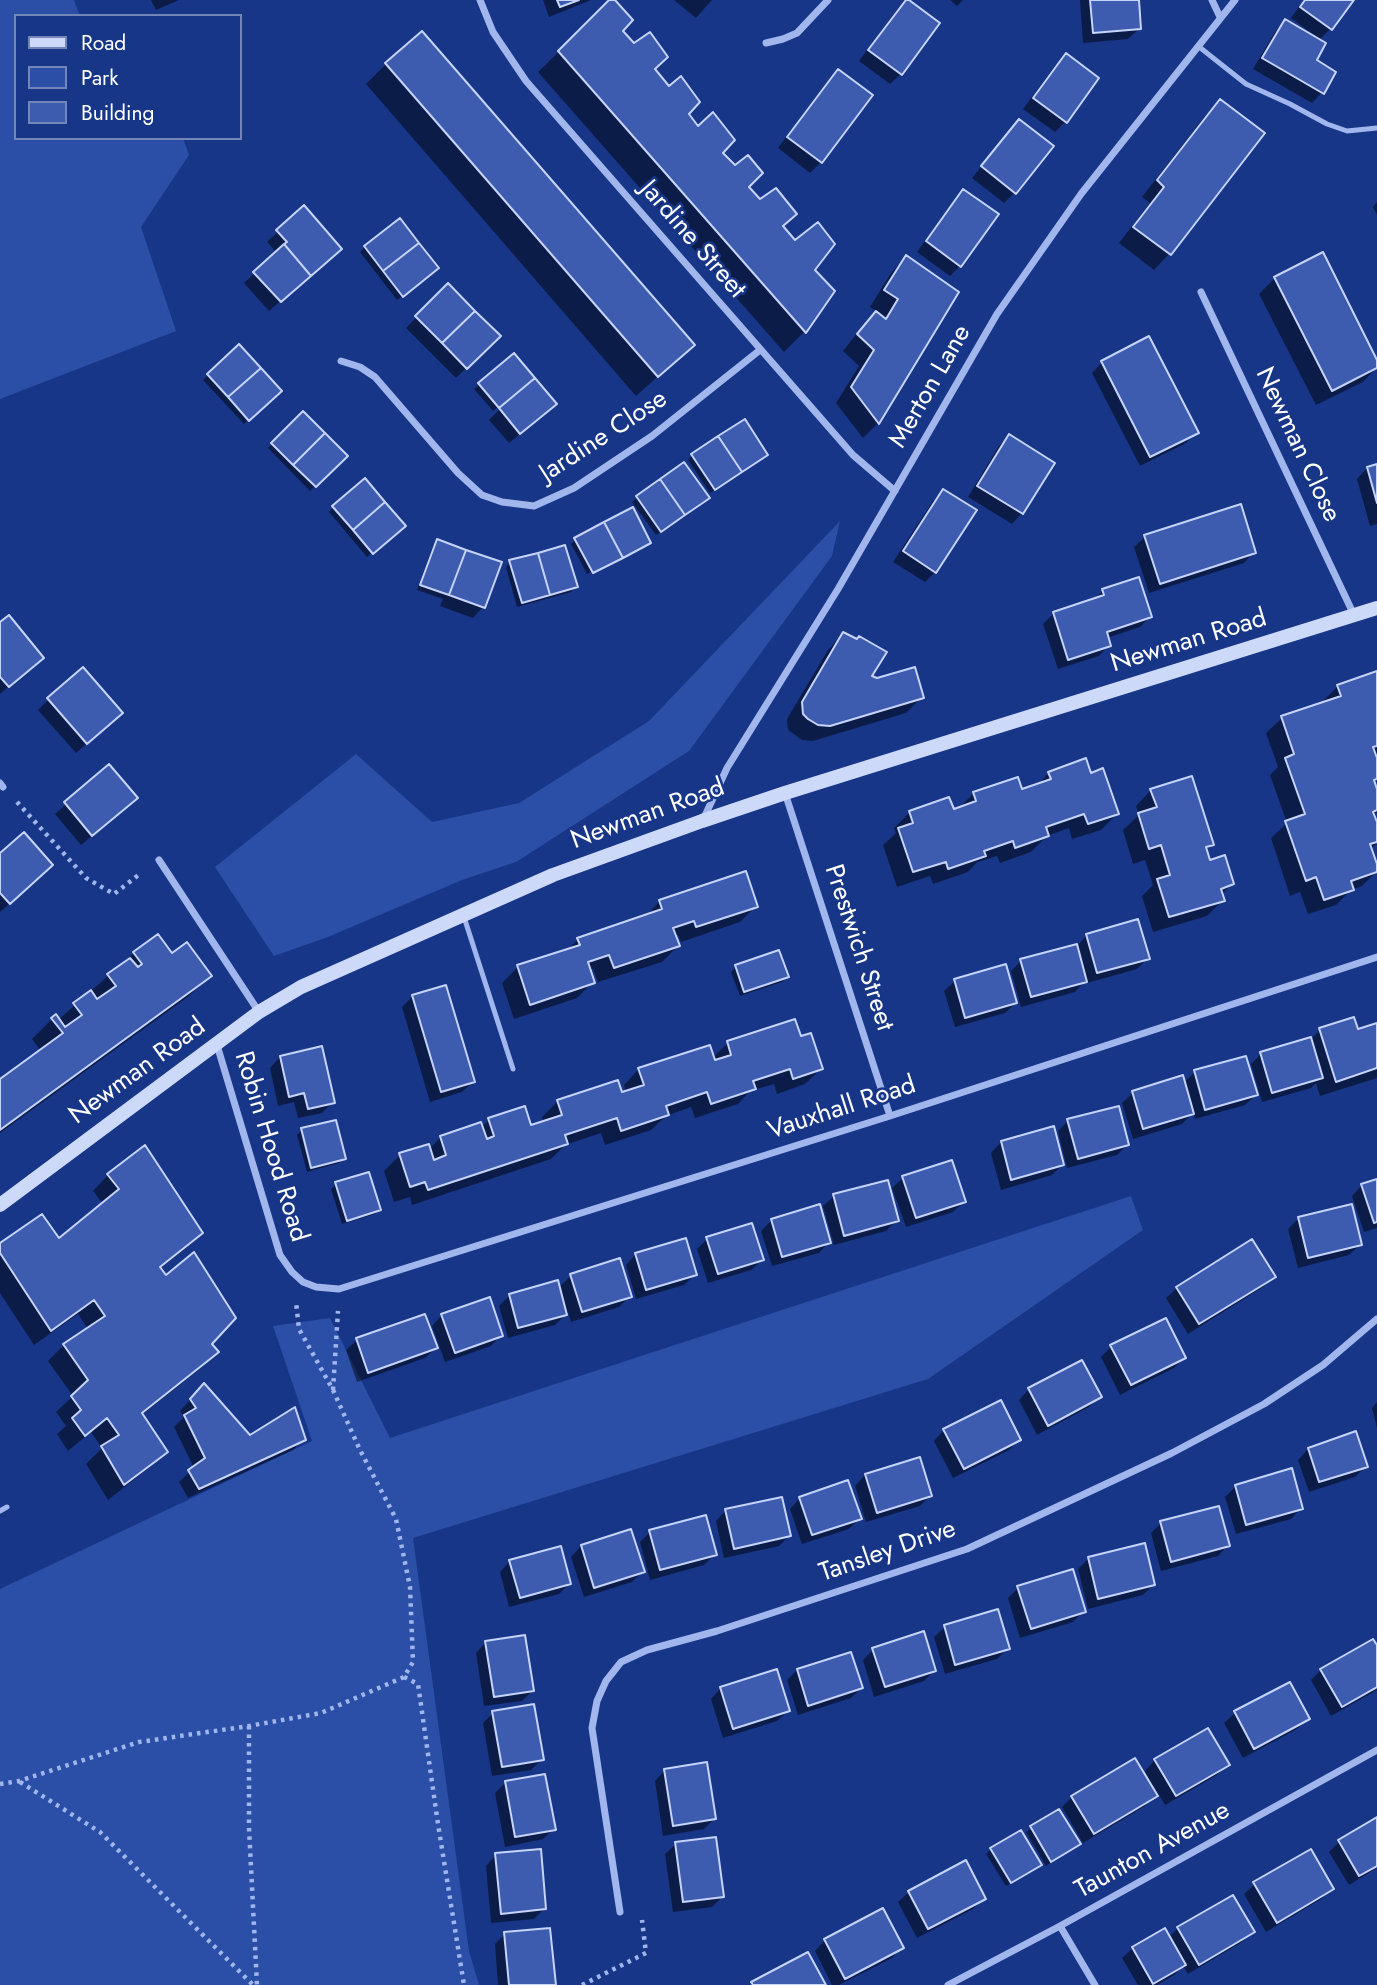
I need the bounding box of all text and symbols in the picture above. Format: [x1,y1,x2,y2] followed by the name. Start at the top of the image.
[14,14,242,140] legend
[81,28,126,58] text: Road
[81,63,118,93] text: Park
[81,98,154,128] text: Building
[632,175,752,305] street label: Jardine Street
[883,320,979,454] street label: Merton Lane
[1248,363,1346,527] street label: Newman Close
[534,384,674,490] street label: Jardine Close
[1107,604,1271,680] street label: Newman Road
[567,773,729,857] street label: Newman Road
[816,861,900,1035] street label: Prestwich Street
[64,1012,212,1132] street label: Newman Road
[226,1048,314,1246] street label: Robin Hood Road
[764,1070,920,1148] street label: Vauxhall Road
[816,1514,960,1590] street label: Tansley Drive
[1070,1796,1236,1906] street label: Taunton Avenue

